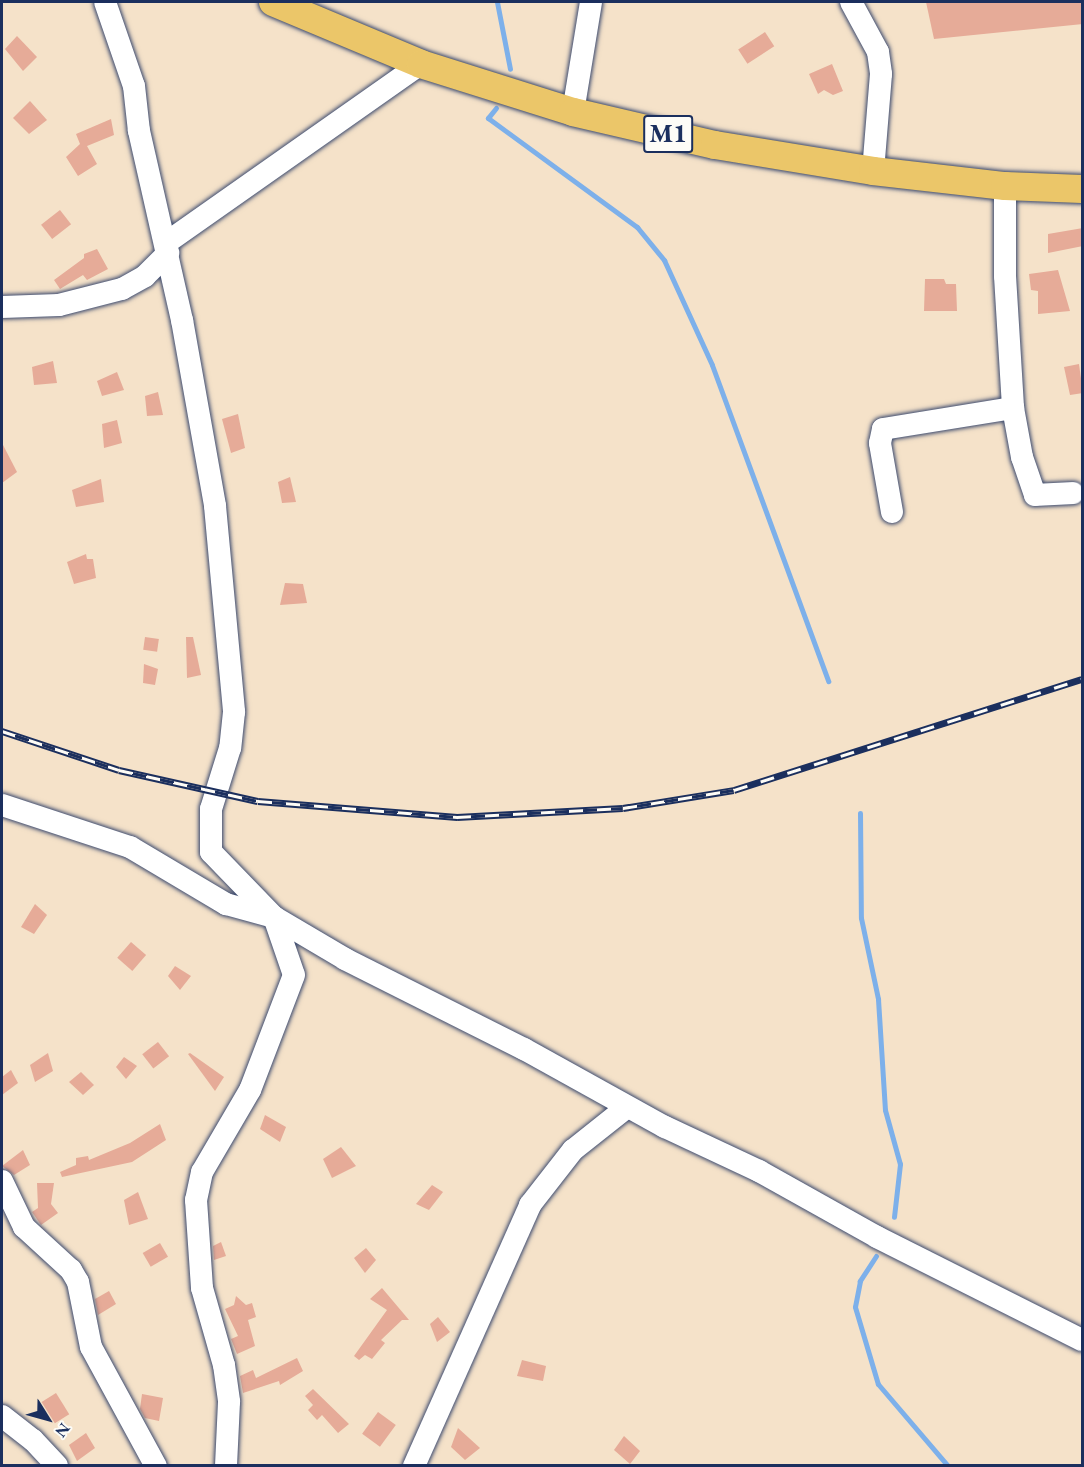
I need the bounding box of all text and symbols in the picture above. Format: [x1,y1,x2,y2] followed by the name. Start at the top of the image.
[642,111,694,157] road number: M1
[18,1389,78,1449] north arrow
[50,1419,75,1442] text: N

